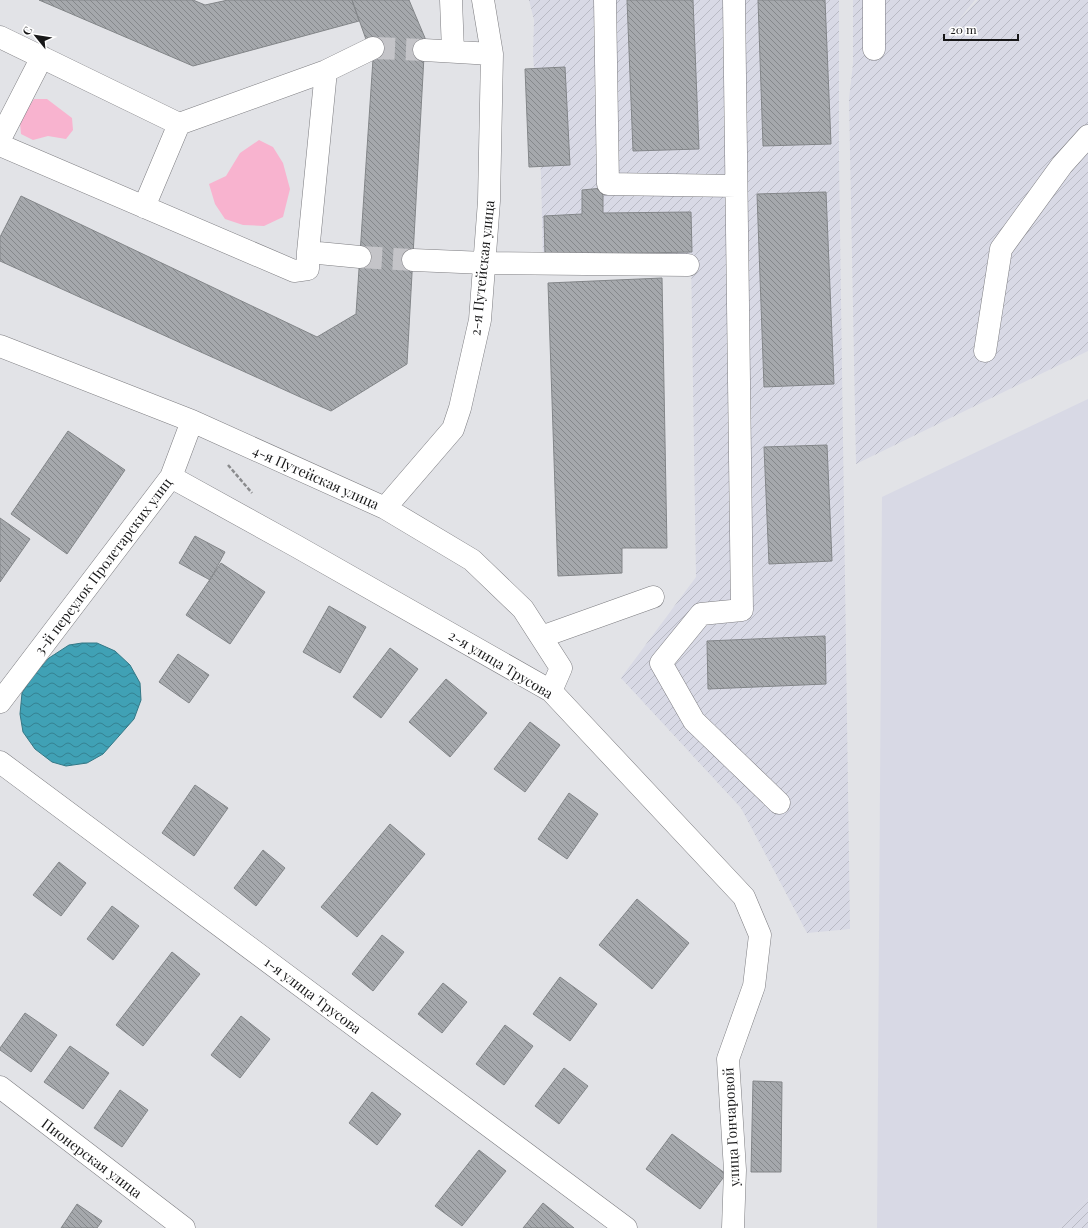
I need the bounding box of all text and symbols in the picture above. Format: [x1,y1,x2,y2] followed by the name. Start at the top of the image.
[16,16,56,56] north arrow
[944,16,1018,42] scale bar
[950,21,977,37] text: 20 m
[18,23,35,38] text: С
[465,199,499,337] street label: 2-я Путейская улица
[250,441,382,513] street label: 4-я Путейская улица
[30,473,176,658] street label: 3-й переулок Пролетарских улиц
[445,625,557,703] street label: 2-я улица Трусова
[261,952,365,1038] street label: 1-я улица Трусова
[718,1067,744,1188] street label: улица Гончаровой
[38,1114,146,1202] street label: Пионерская улица

